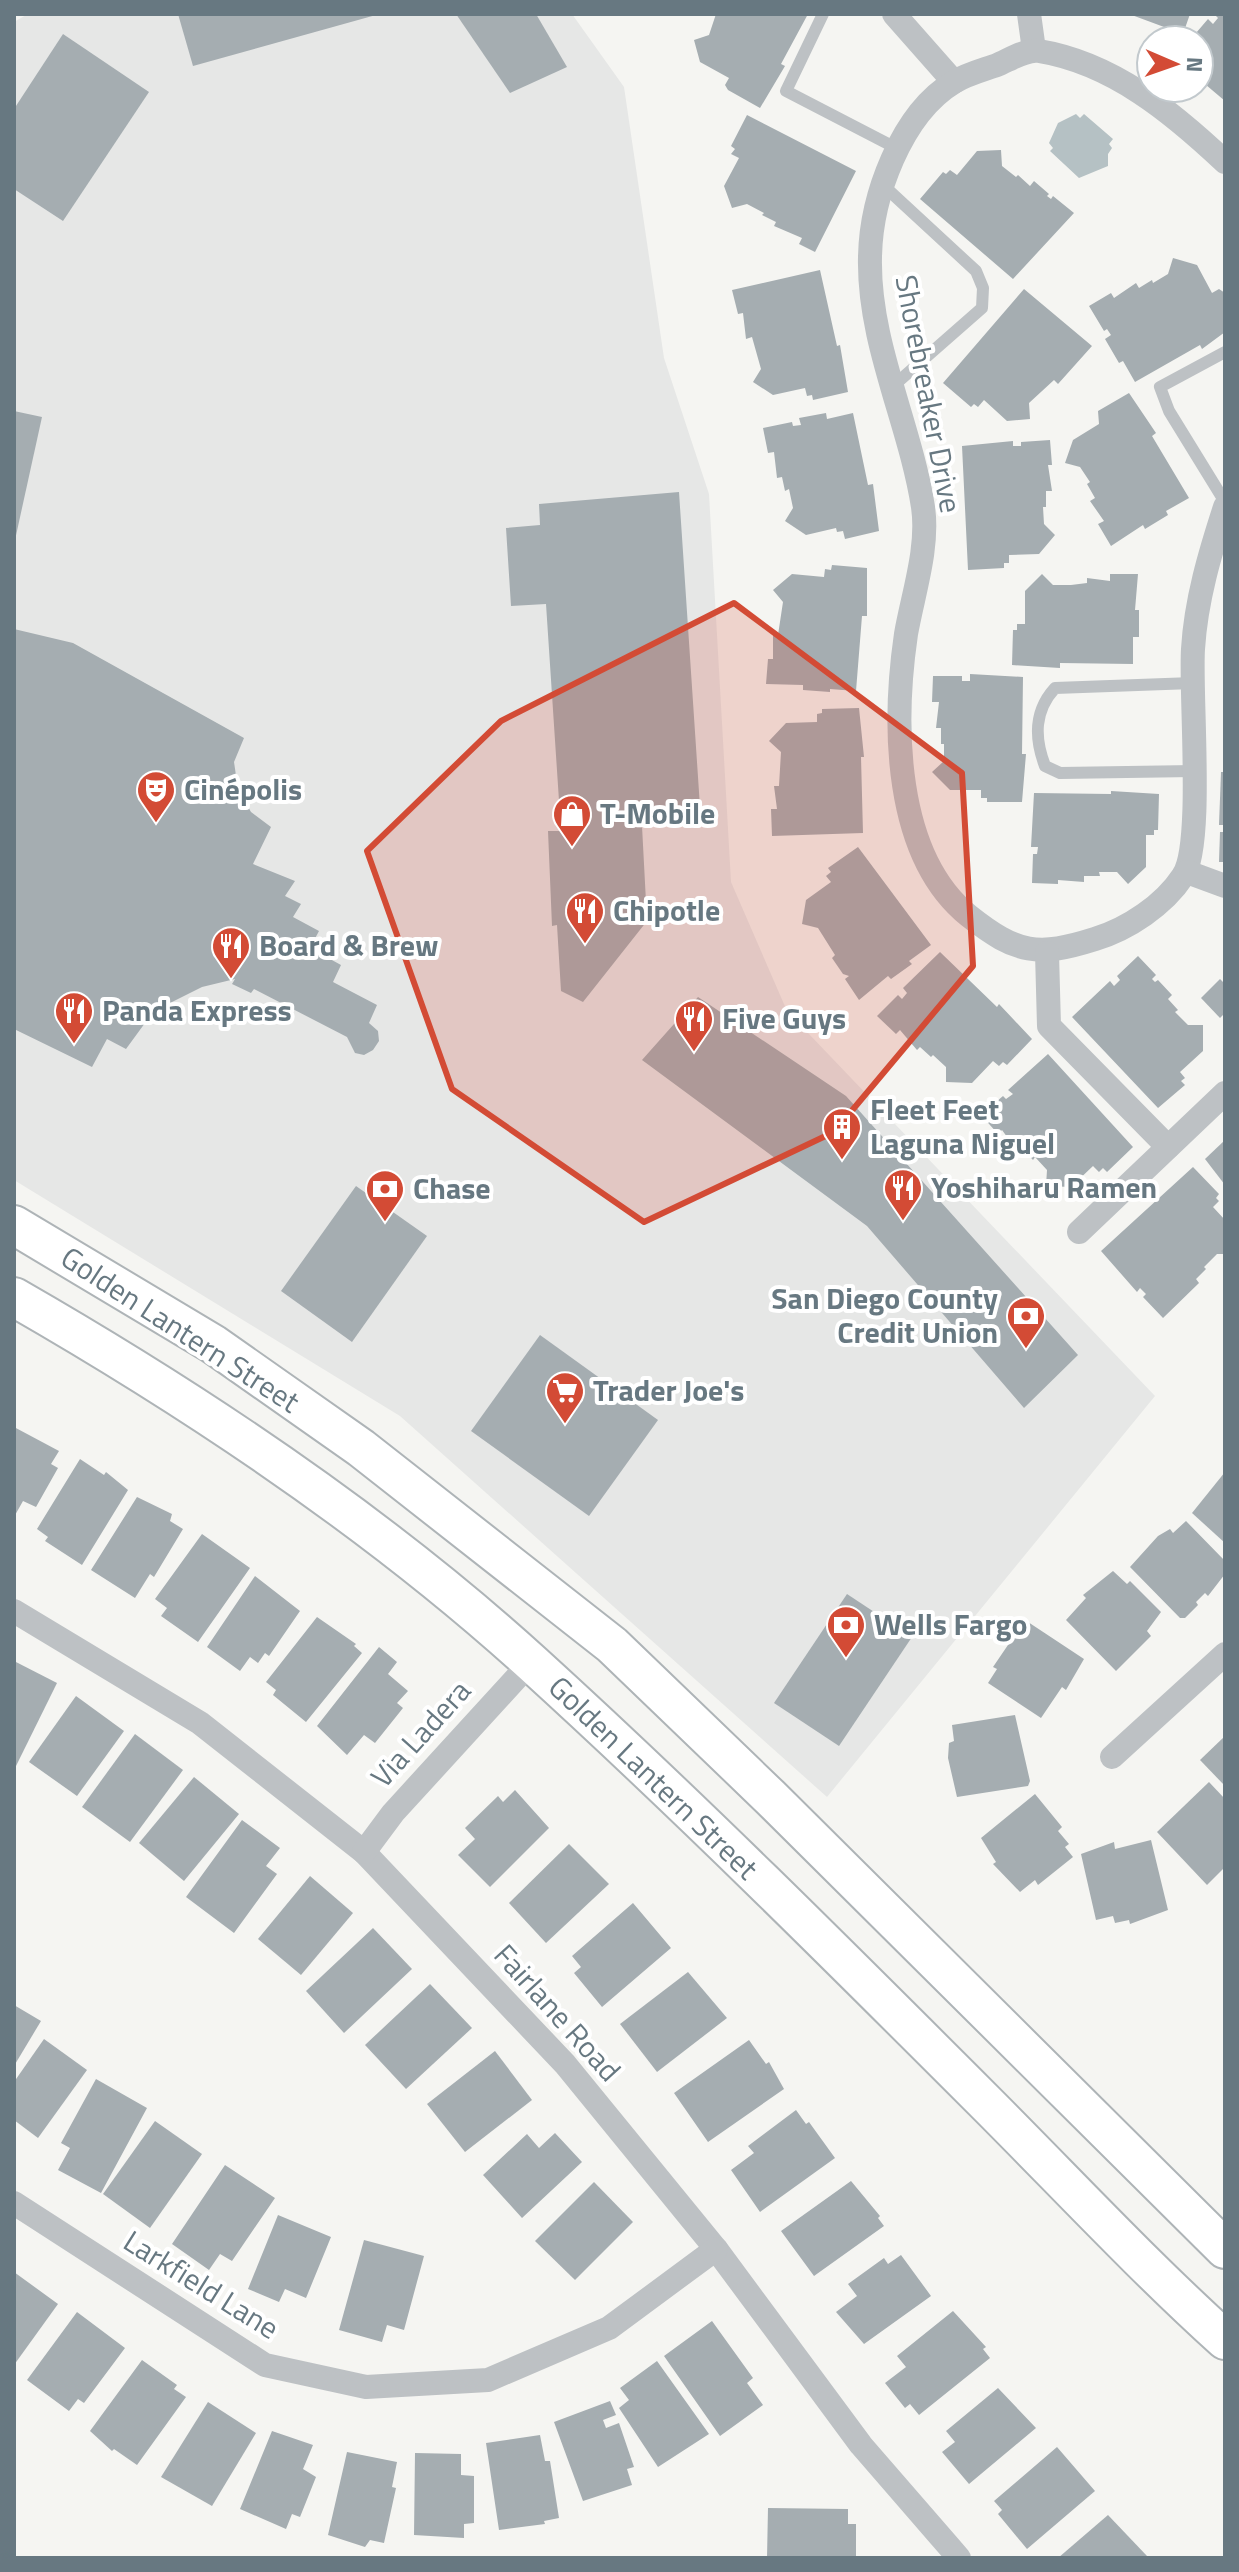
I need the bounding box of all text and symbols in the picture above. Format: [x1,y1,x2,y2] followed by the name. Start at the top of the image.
[1135,24,1215,104] north arrow
[1178,56,1212,73] text: N
[883,271,975,517] street label: Shorebreaker Drive
[184,766,302,812] place label: Cinépolis
[135,769,177,824] theatre icon: Cinépolis
[600,790,715,836] place label: T-Mobile
[551,793,593,848] shop icon: T-Mobile
[613,887,720,933] place label: Chipotle
[564,890,606,945] restaurant icon: Chipotle
[259,922,438,968] place label: Board & Brew
[210,925,252,980] restaurant icon: Board & Brew
[102,987,292,1033] place label: Panda Express
[53,990,95,1045] restaurant icon: Panda Express
[722,995,846,1041] place label: Five Guys
[673,998,715,1053] restaurant icon: Five Guys
[870,1086,1055,1166] place label: Fleet Feet Laguna Niguel
[821,1106,863,1161] building icon: Fleet Feet Laguna Niguel
[931,1164,1157,1210] place label: Yoshiharu Ramen
[413,1165,491,1211] place label: Chase
[882,1167,924,1222] restaurant icon: Yoshiharu Ramen
[364,1168,406,1223] bank icon: Chase
[52,1235,309,1424] street label: Golden Lantern Street
[771,1275,998,1355] place label: San Diego County Credit Union
[1005,1295,1047,1350] bank icon: San Diego County Credit Union
[593,1367,744,1413] place label: Trader Joe's
[544,1370,586,1425] supermarket icon: Trader Joe's
[874,1601,1027,1647] place label: Wells Fargo
[825,1604,867,1659] bank icon: Wells Fargo
[538,1665,769,1890] street label: Golden Lantern Street
[359,1669,481,1798] street label: Via Ladera
[483,1933,632,2091] street label: Fairlane Road
[115,2218,288,2350] street label: Larkfield Lane

